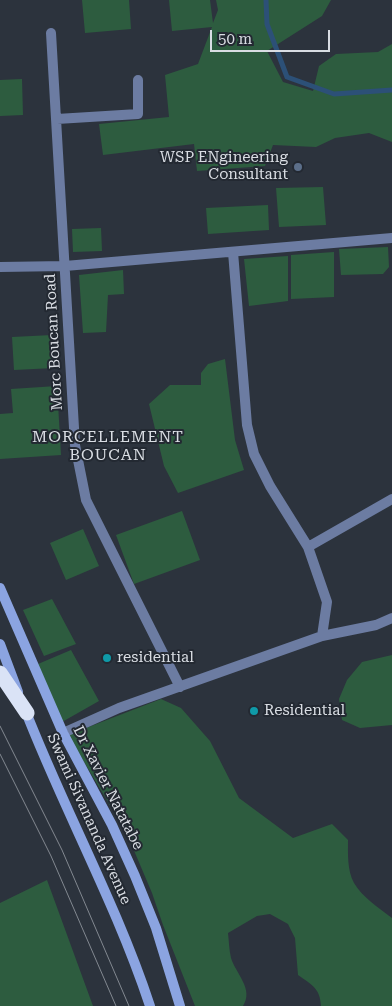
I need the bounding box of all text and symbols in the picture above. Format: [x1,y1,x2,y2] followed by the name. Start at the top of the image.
[212,20,332,52] scale bar
[218,30,252,48] text: 50 m
[160,149,288,184] place label: WSP ENgineering Consultant
[292,161,304,173] marker: WSP ENgineering Consultant
[41,273,67,411] street label: Morc Boucan Road
[31,427,185,465] district label: MORCELLEMENT BOUCAN
[117,649,194,667] place label: residential
[101,652,113,664] marker: residential
[264,702,345,720] place label: Residential
[248,705,260,717] marker: Residential
[69,723,147,853] street label: Dr Xavier Natatabe
[43,731,135,907] street label: Swami Sivananda Avenue

